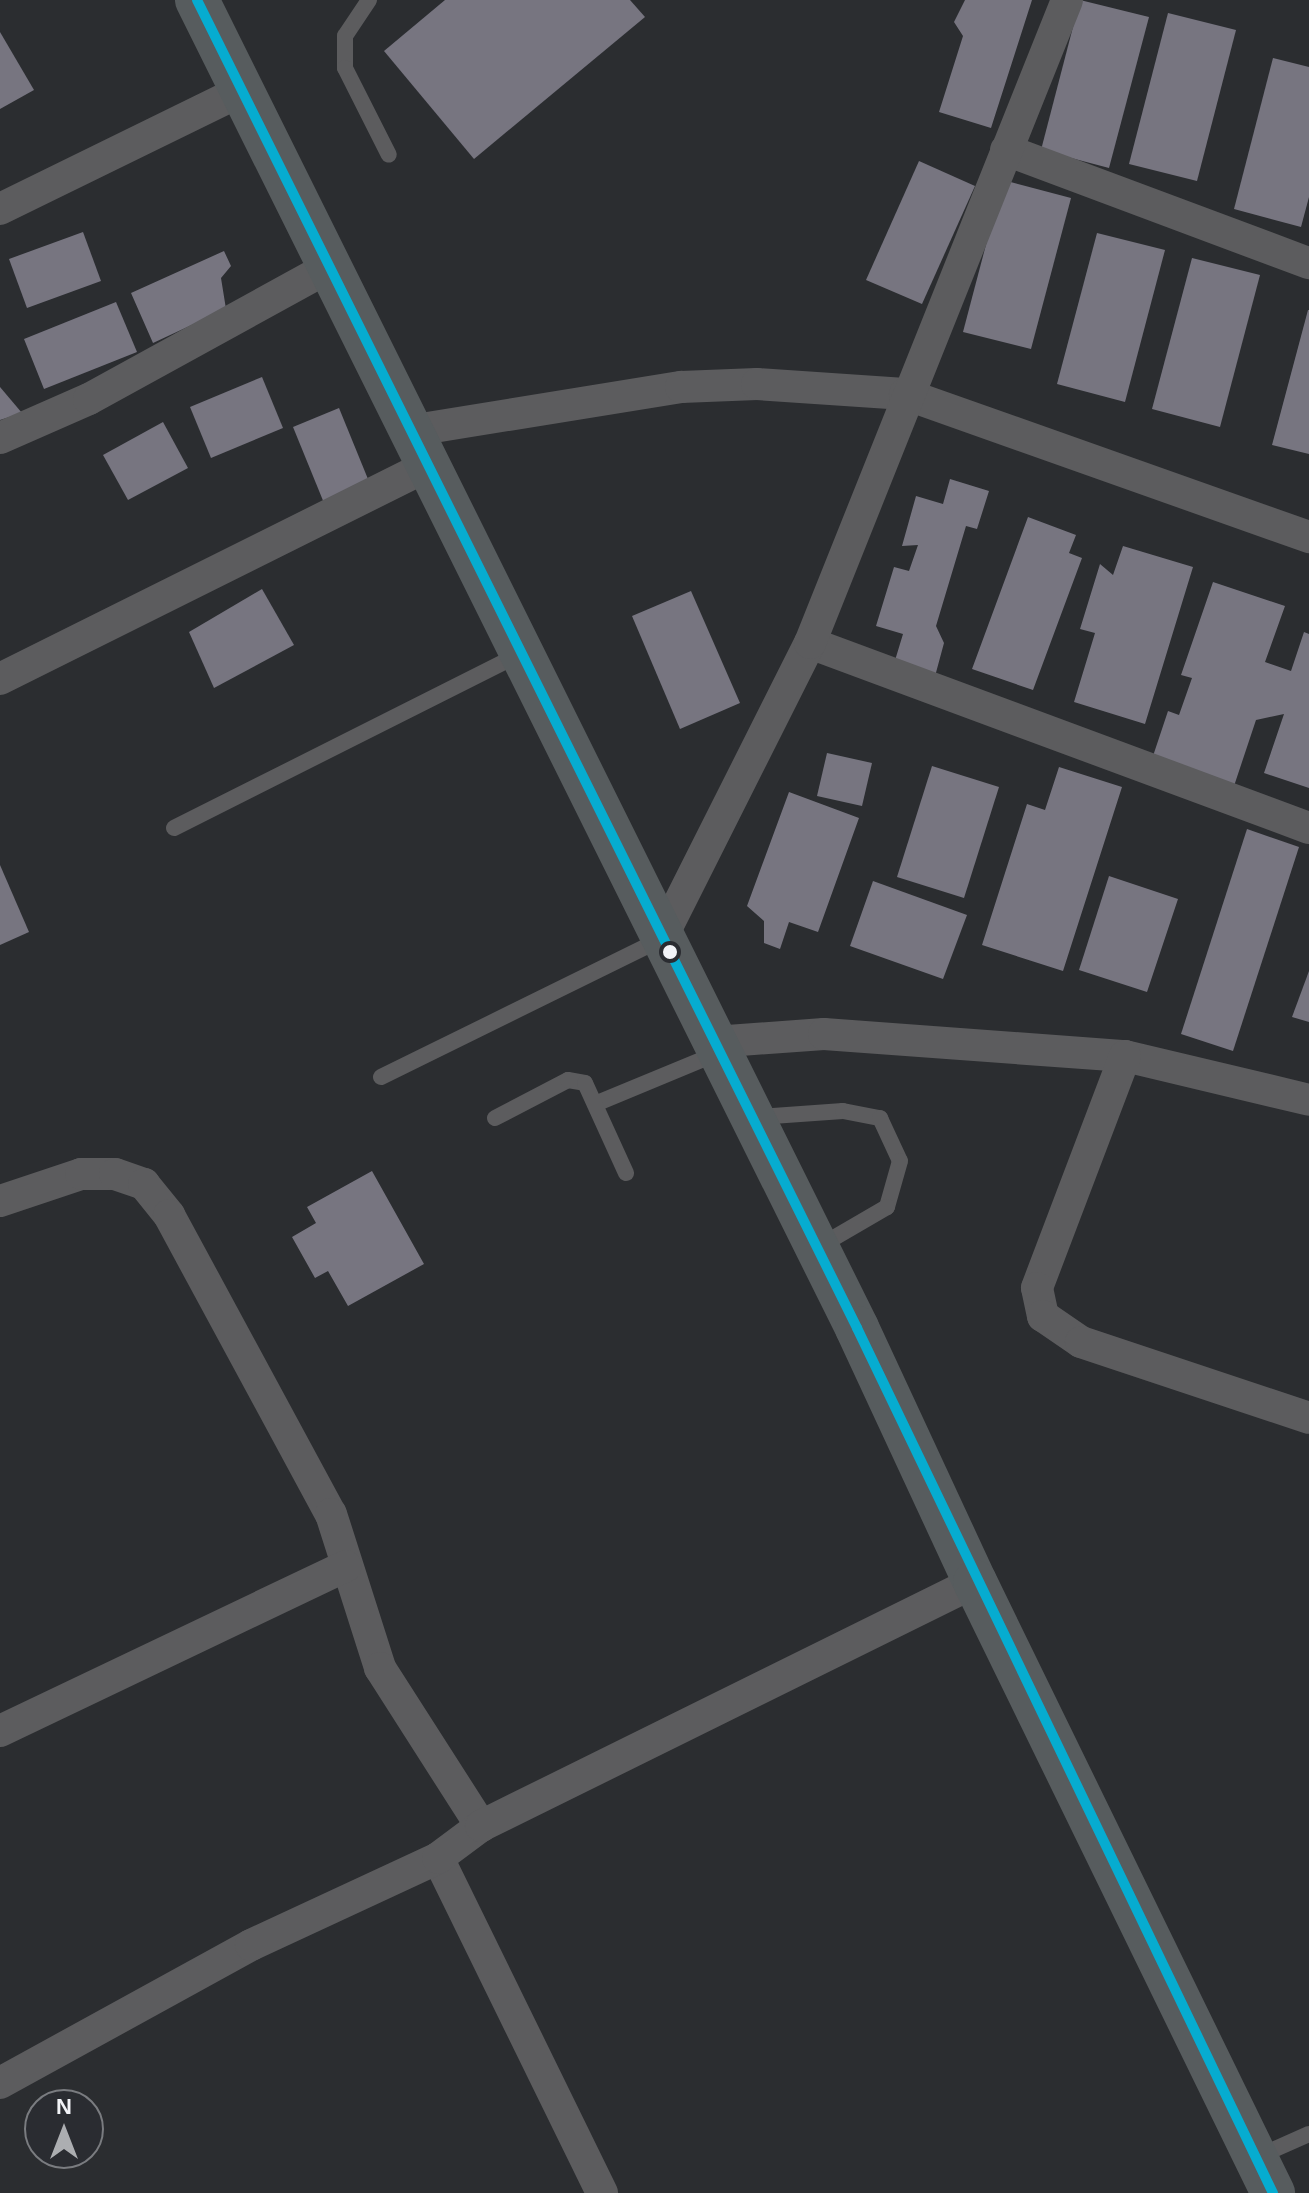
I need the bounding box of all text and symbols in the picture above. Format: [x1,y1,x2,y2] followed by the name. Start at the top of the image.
[662,944,678,960] unlabelled marker
[24,2089,104,2169] north arrow
[56,2094,72,2119] text: N

